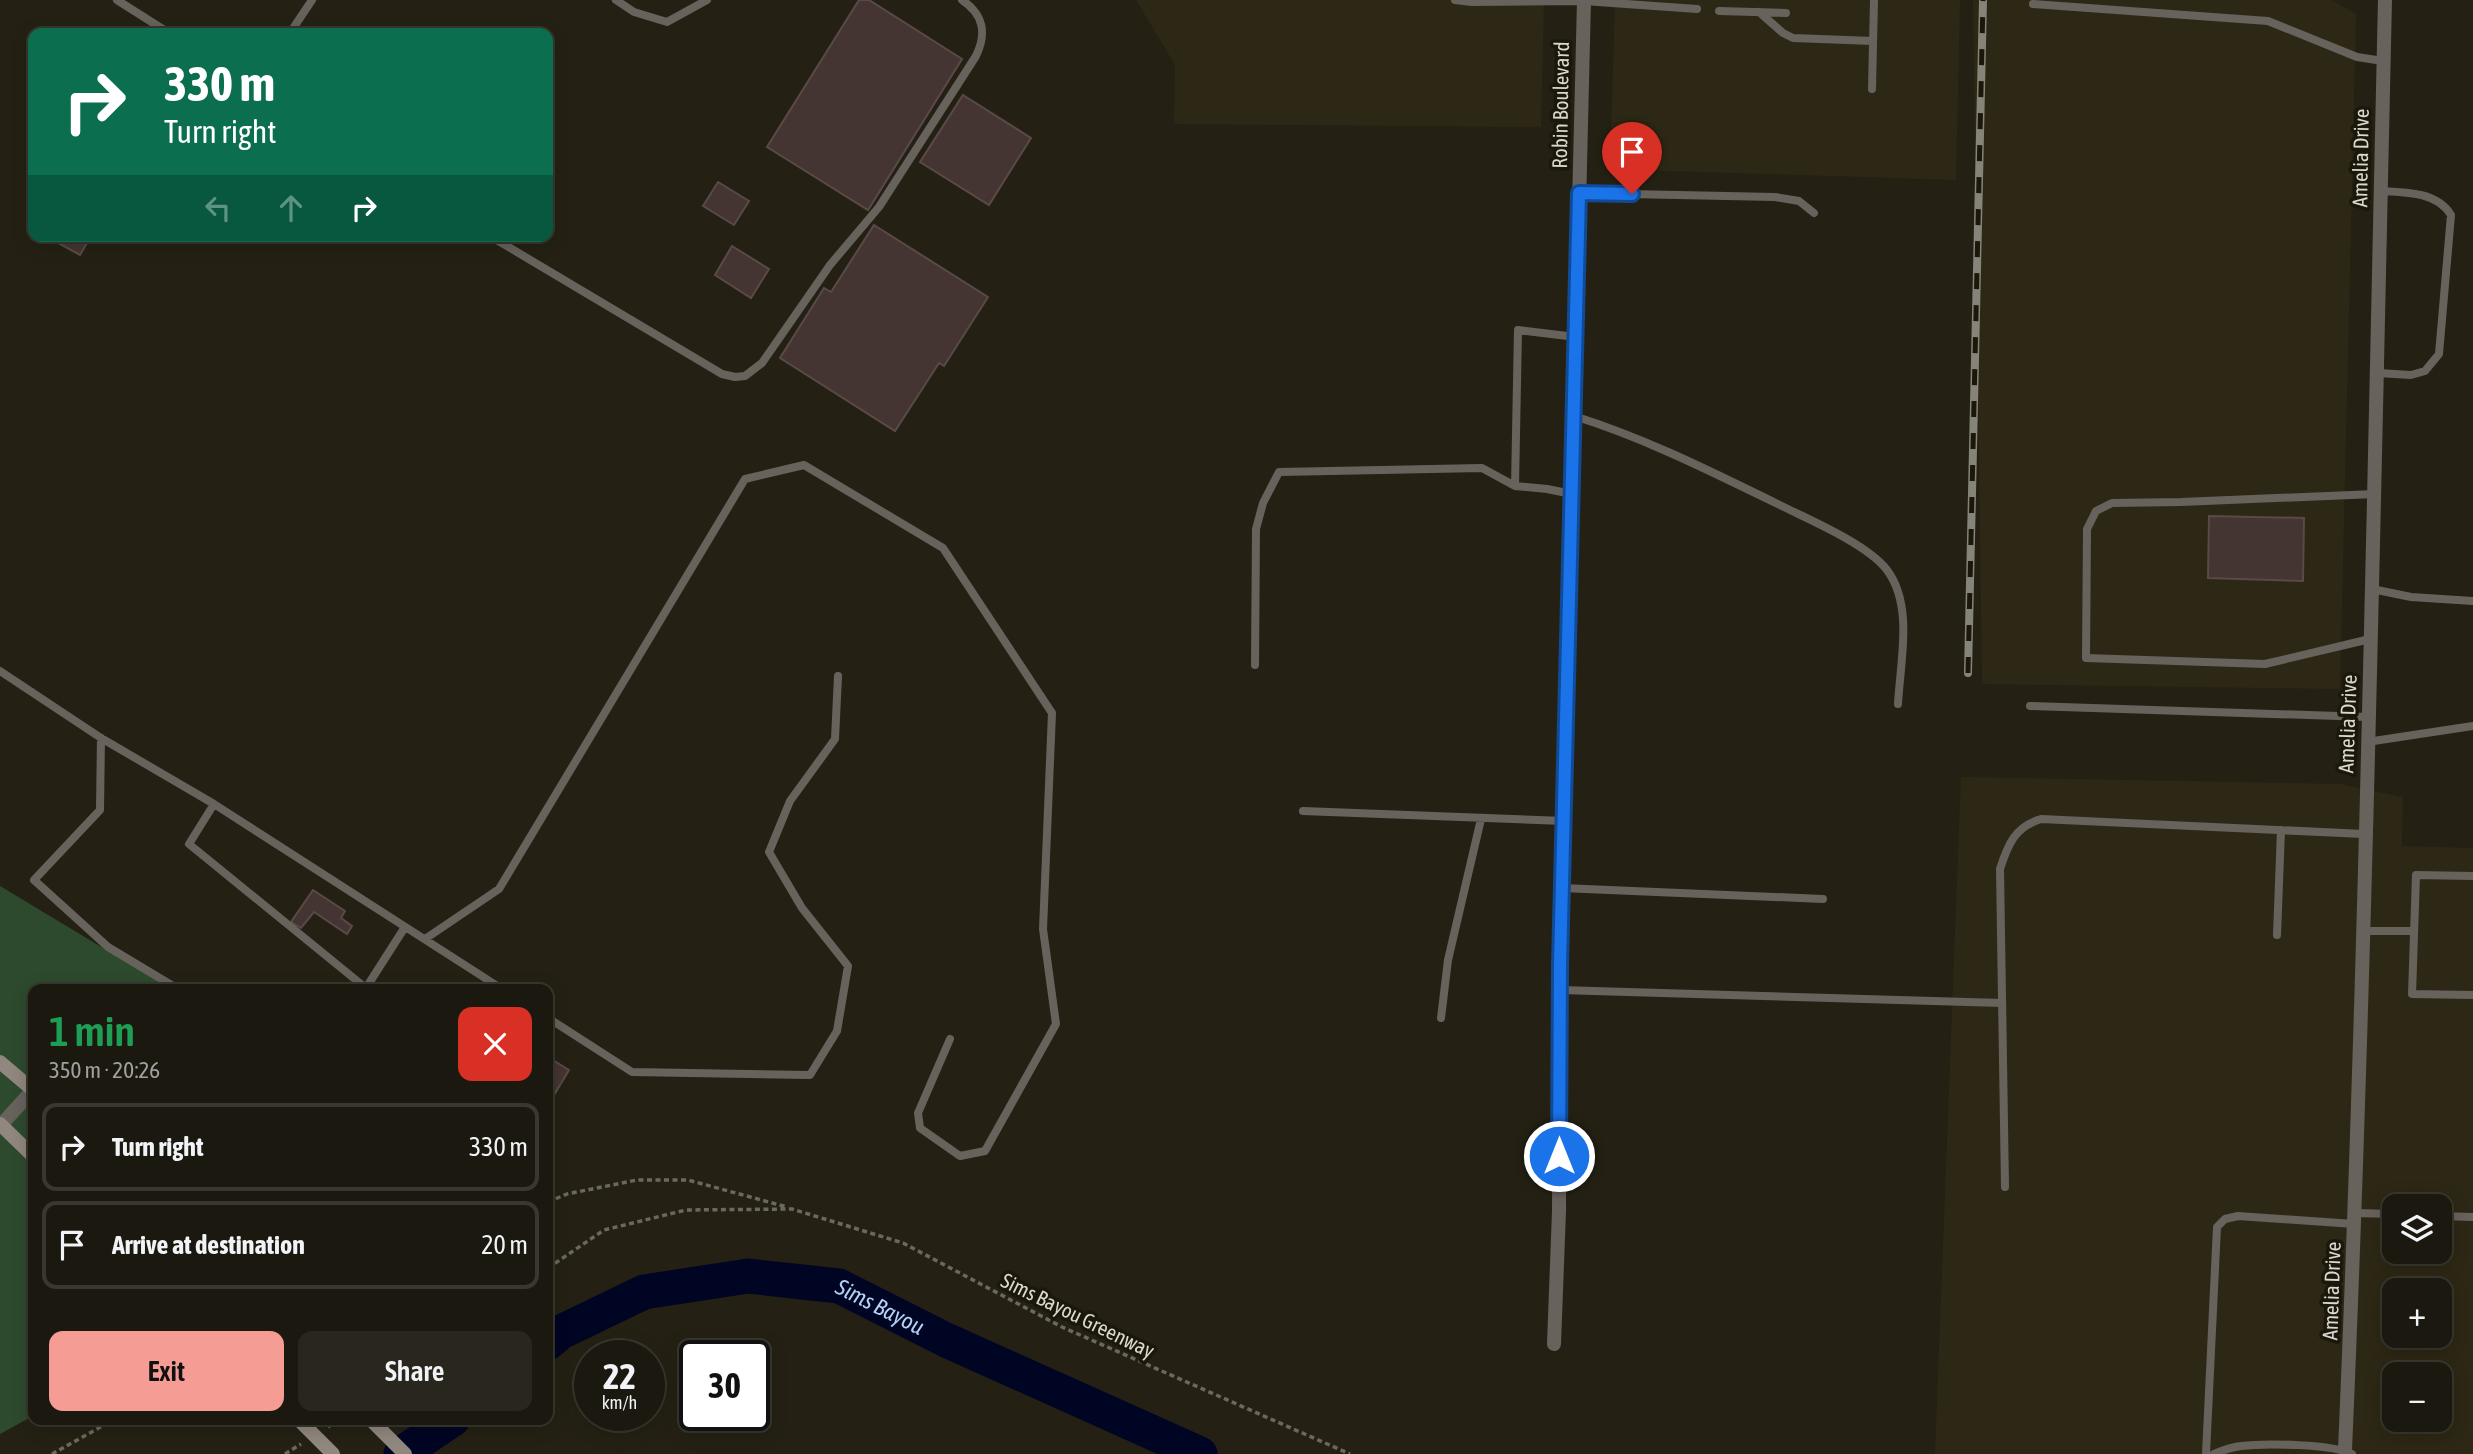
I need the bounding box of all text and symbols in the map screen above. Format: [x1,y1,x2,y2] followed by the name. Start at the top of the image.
[1547,41,1573,169] street label: Robin Boulevard
[164,55,275,111] text: 330 m
[49,56,140,147] icon: right
[2347,108,2373,208] street label: Amelia Drive
[164,113,277,150] text: Turn right
[1602,122,1662,194] pin
[1613,133,1651,171] icon: arrive
[199,189,237,227] icon: left
[272,189,310,227] icon: ahead
[345,189,383,227] icon: right
[2333,674,2361,774] street label: Amelia Drive
[49,1007,135,1055] text: 1 min
[458,1007,532,1081] button: close
[49,1057,160,1083] text: 350 m · 20:26
[1522,1119,1596,1193] position arrow
[53,1128,91,1166] icon: right
[112,1132,203,1162] text: Turn right
[469,1132,528,1162] text: 330 m
[2382,1194,2452,1432] map controls
[2382,1194,2452,1264] button: layers
[53,1226,91,1264] icon: arrive
[112,1230,305,1260] text: Arrive at destination
[481,1230,528,1260] text: 20 m
[2317,1241,2345,1341] street label: Amelia Drive
[998,1268,1159,1363] street label: Sims Bayou Greenway
[831,1273,929,1340] water label: Sims Bayou
[2382,1278,2452,1348] button: +
[49,1331,284,1411] button: Exit
[298,1331,532,1411] button: Share
[679,1340,770,1431] speed limit sign: 30
[603,1356,636,1396] text: 22
[2382,1362,2452,1432] button: −
[602,1392,637,1413] text: km/h

